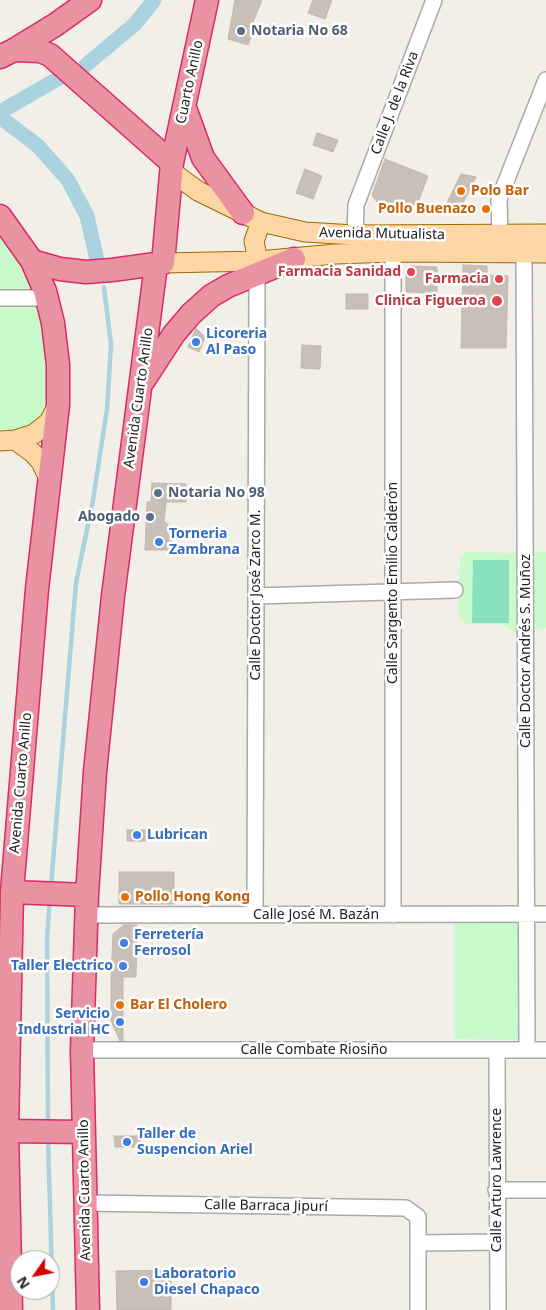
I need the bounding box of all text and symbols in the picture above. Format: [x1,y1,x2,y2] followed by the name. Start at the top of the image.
[251,23,348,39] place label: Notaria No 68
[235,25,247,37] marker: Notaria No 68
[173,39,207,125] street label: Cuarto Anillo
[368,49,422,157] street label: Calle J. de la Riva
[471,183,529,199] place label: Polo Bar
[455,185,467,197] marker: Polo Bar
[378,201,476,217] place label: Pollo Buenazo
[480,203,492,215] marker: Pollo Buenazo
[319,225,445,243] street label: Avenida Mutualista
[278,264,401,280] place label: Farmacia Sanidad
[405,266,417,278] marker: Farmacia Sanidad
[425,271,489,287] place label: Farmacia
[493,273,505,285] marker: Farmacia
[375,293,486,309] place label: Clinica Figueroa
[490,294,504,308] marker: Clinica Figueroa
[206,326,267,358] place label: Licoreria Al Paso
[121,327,157,469] street label: Avenida Cuarto Anillo
[190,336,202,348] marker: Licoreria Al Paso
[385,482,401,684] street label: Calle Sargento Emilio Calderón
[168,485,265,501] place label: Notaria No 98
[152,487,164,499] marker: Notaria No 98
[78,509,140,525] place label: Abogado
[248,510,264,680] street label: Calle Doctor José Zarco M.
[144,511,156,523] marker: Abogado
[169,526,240,558] place label: Torneria Zambrana
[153,536,165,548] marker: Torneria Zambrana
[518,554,534,748] street label: Calle Doctor Andrés S. Muñoz
[6,712,36,854] street label: Avenida Cuarto Anillo
[147,827,208,843] place label: Lubrican
[131,829,143,841] marker: Lubrican
[135,889,250,905] place label: Pollo Hong Kong
[119,891,131,903] marker: Pollo Hong Kong
[253,907,379,923] street label: Calle José M. Bazán
[134,927,204,960] place label: Ferretería Ferrosol
[118,937,130,949] marker: Ferretería Ferrosol
[11,958,113,974] place label: Taller Electrico
[117,960,129,972] marker: Taller Electrico
[130,997,227,1013] place label: Bar El Cholero
[114,999,126,1011] marker: Bar El Cholero
[18,1006,110,1038] place label: Servicio Industrial HC
[114,1016,126,1028] marker: Servicio Industrial HC
[240,1042,388,1058] street label: Calle Combate Riosiño
[489,1108,505,1252] street label: Calle Arturo Lawrence
[75,1119,95,1261] street label: Avenida Cuarto Anillo
[137,1126,253,1158] place label: Taller de Suspencion Ariel
[121,1136,133,1148] marker: Taller de Suspencion Ariel
[204,1197,328,1215] street label: Calle Barraca Jipurí
[10,1250,60,1300] north arrow
[154,1266,260,1298] place label: Laboratorio Diesel Chapaco
[12,1273,34,1293] text: N
[138,1276,150,1288] marker: Laboratorio Diesel Chapaco

